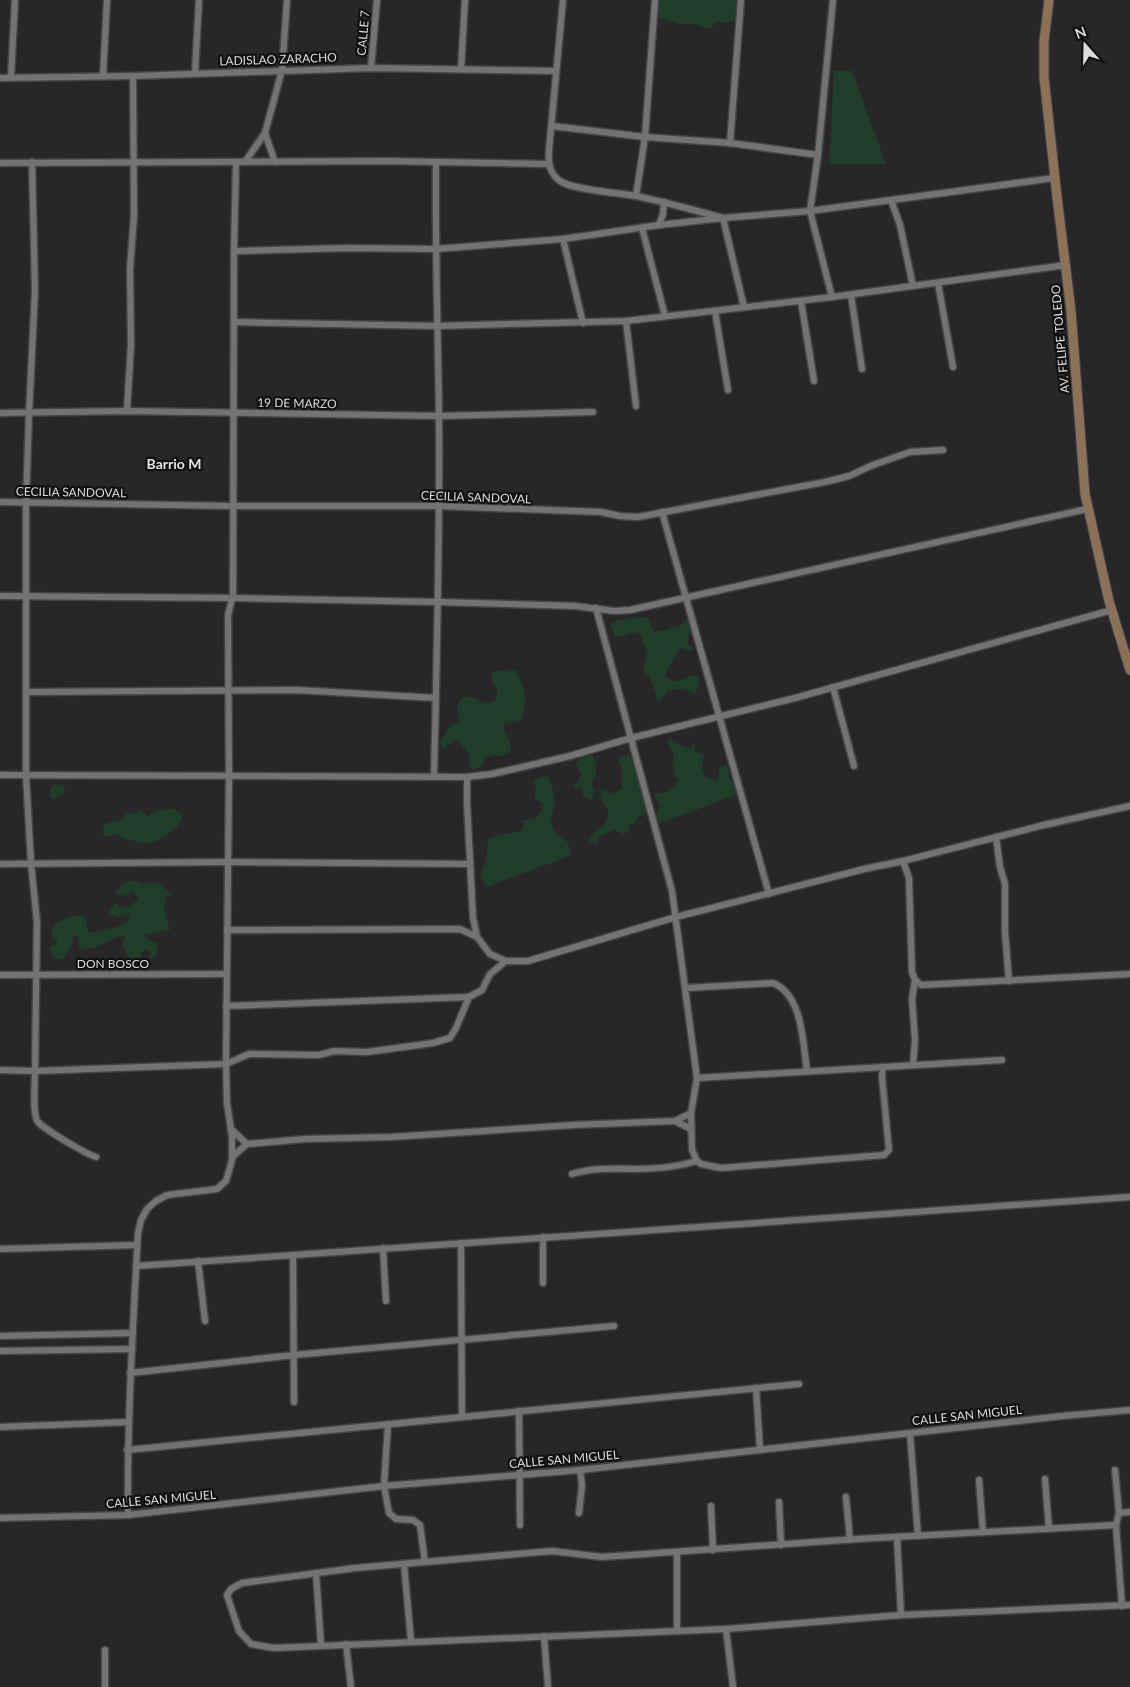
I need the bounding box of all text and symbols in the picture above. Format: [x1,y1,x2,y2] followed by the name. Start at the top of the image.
[354,10,372,56] street label: CALLE 7
[1060,20,1110,70] north arrow
[1072,22,1088,42] text: N
[219,49,337,69] street label: LADISLAO ZARACHO
[1048,284,1072,394] street label: AV. FELIPE TOLEDO
[257,395,337,411] street label: 19 DE MARZO
[147,455,201,472] district label: Barrio M
[16,484,126,500] street label: CECILIA SANDOVAL
[421,488,531,506] street label: CECILIA SANDOVAL
[77,956,150,971] street label: DON BOSCO
[911,1402,1023,1428] street label: CALLE SAN MIGUEL
[508,1447,620,1471] street label: CALLE SAN MIGUEL
[105,1487,217,1511] street label: CALLE SAN MIGUEL

